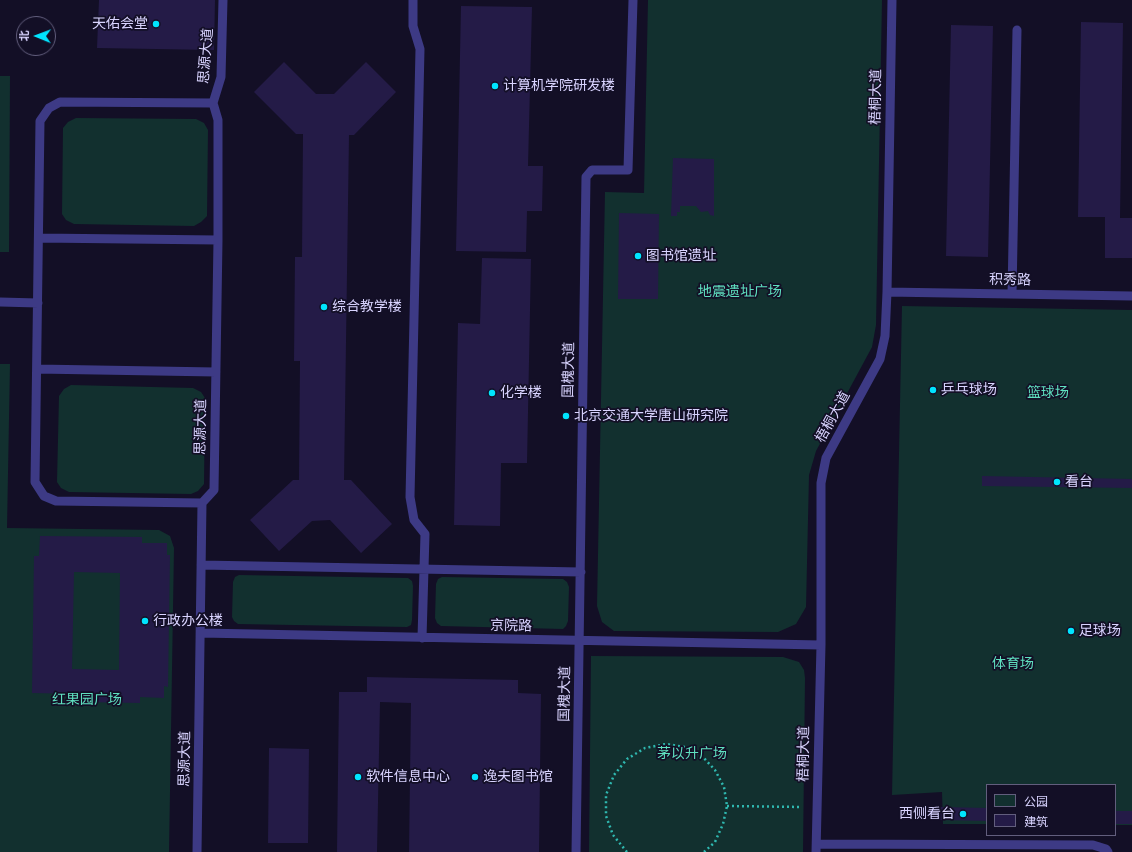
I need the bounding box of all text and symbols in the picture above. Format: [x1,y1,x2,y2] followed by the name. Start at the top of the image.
[16,16,56,56] north arrow
[92,16,148,32] place label: 天佑会堂
[151,19,161,29] marker: 天佑会堂
[195,27,217,85] street label: 思源大道
[18,30,31,41] text: 北
[867,69,885,125] street label: 梧桐大道
[503,78,615,94] place label: 计算机学院研发楼
[490,81,500,91] marker: 计算机学院研发楼
[646,248,716,264] place label: 图书馆遗址
[633,251,643,261] marker: 图书馆遗址
[989,271,1031,289] street label: 积秀路
[698,284,782,300] park label: 地震遗址广场
[332,299,402,315] place label: 综合教学楼
[319,302,329,312] marker: 综合教学楼
[560,342,578,398] street label: 国槐大道
[941,382,997,398] place label: 乒乓球场
[500,385,542,401] place label: 化学楼
[928,385,938,395] marker: 乒乓球场
[1027,385,1069,401] park label: 篮球场
[487,388,497,398] marker: 化学楼
[812,388,854,446] street label: 梧桐大道
[192,399,210,455] street label: 思源大道
[574,408,728,424] place label: 北京交通大学唐山研究院
[561,411,571,421] marker: 北京交通大学唐山研究院
[1065,474,1093,490] place label: 看台
[1052,477,1062,487] marker: 看台
[153,613,223,629] place label: 行政办公楼
[140,616,150,626] marker: 行政办公楼
[490,617,532,635] street label: 京院路
[1079,623,1121,639] place label: 足球场
[1066,626,1076,636] marker: 足球场
[992,656,1034,672] park label: 体育场
[556,666,574,722] street label: 国槐大道
[52,692,122,708] park label: 红果园广场
[795,726,813,782] street label: 梧桐大道
[176,731,194,787] street label: 思源大道
[657,746,727,762] park label: 茅以升广场
[366,769,450,785] place label: 软件信息中心
[483,769,553,785] place label: 逸夫图书馆
[353,772,363,782] marker: 软件信息中心
[470,772,480,782] marker: 逸夫图书馆
[986,784,1116,836] legend
[1024,795,1048,809] text: 公园
[899,806,955,822] place label: 西侧看台
[958,809,968,819] marker: 西侧看台
[1024,815,1048,829] text: 建筑

